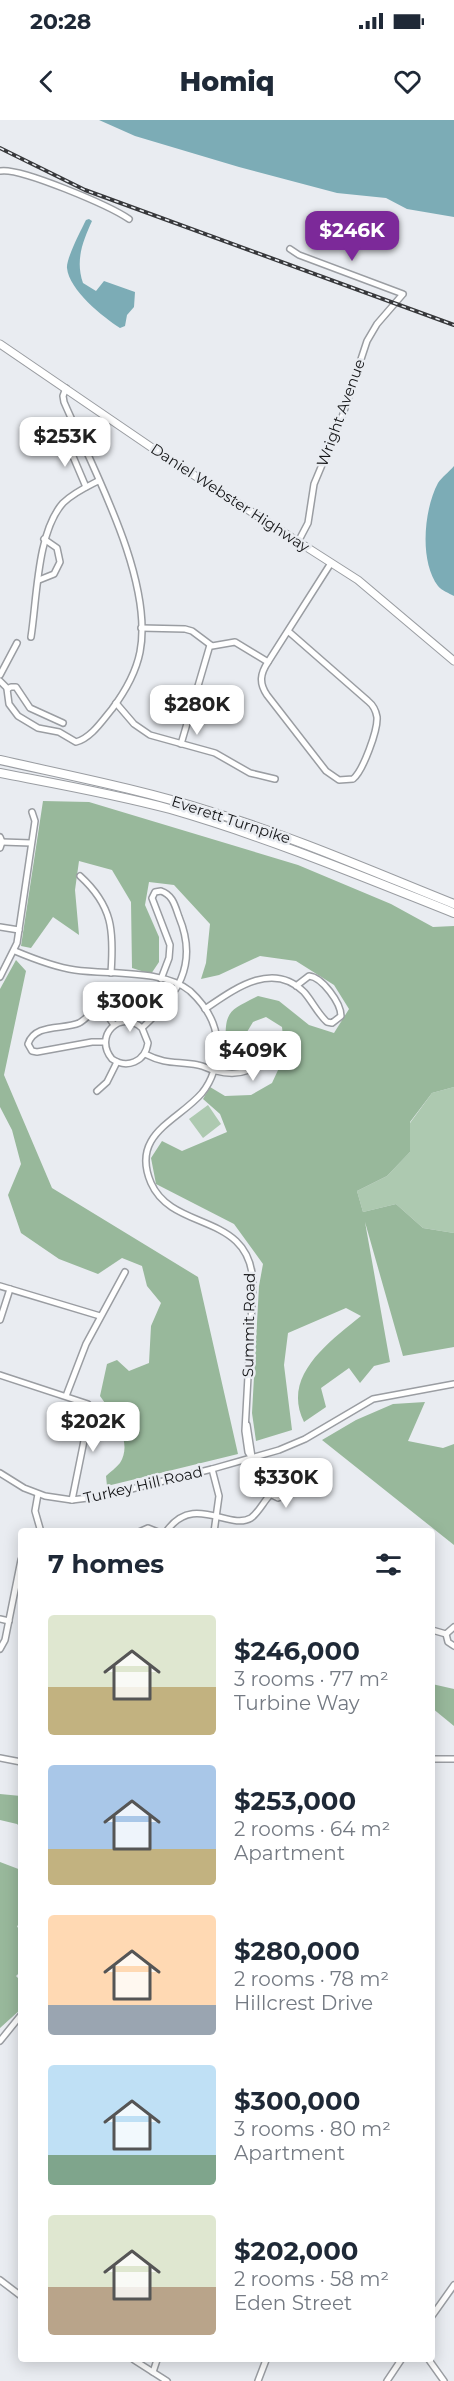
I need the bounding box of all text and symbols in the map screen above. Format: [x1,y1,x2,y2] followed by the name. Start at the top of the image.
[30,8,91,35] text: 20:28
[30,65,63,98] icon: back
[179,65,275,98] text: Homiq
[391,65,424,98] icon: heart
[310,211,394,262] pin: $246K
[319,218,385,242] text: $246K
[312,356,369,469] street label: Wright Avenue
[23,417,107,468] pin: $253K
[34,424,97,448] text: $253K
[147,439,314,557] street label: Daniel Webster Highway
[155,685,239,736] pin: $280K
[164,692,230,716] text: $280K
[169,791,293,848] street label: Everett Turnpike
[88,982,172,1033] pin: $300K
[97,989,163,1013] text: $300K
[211,1031,295,1082] pin: $409K
[219,1038,287,1062] text: $409K
[238,1273,259,1377] street label: Summit Road
[51,1402,135,1453] pin: $202K
[61,1409,125,1433] text: $202K
[244,1458,328,1509] pin: $330K
[82,1462,204,1507] street label: Turkey Hill Road
[254,1465,318,1489] text: $330K
[48,1548,164,1580] text: 7 homes
[372,1548,405,1581] icon: filters
[234,1635,360,1667] text: $246,000
[96,1639,168,1711] icon: home
[234,1667,389,1691] text: 3 rooms · 77 m²
[234,1691,360,1715] text: Turbine Way
[234,1785,356,1817] text: $253,000
[96,1789,168,1861] icon: home
[234,1817,390,1841] text: 2 rooms · 64 m²
[234,1841,345,1865] text: Apartment
[234,1935,360,1967] text: $280,000
[96,1939,168,2011] icon: home
[234,1967,389,1991] text: 2 rooms · 78 m²
[234,1991,373,2015] text: Hillcrest Drive
[234,2085,360,2117] text: $300,000
[96,2089,168,2161] icon: home
[234,2117,391,2141] text: 3 rooms · 80 m²
[234,2141,345,2165] text: Apartment
[234,2235,359,2267] text: $202,000
[96,2239,168,2311] icon: home
[234,2267,389,2291] text: 2 rooms · 58 m²
[234,2291,352,2315] text: Eden Street

